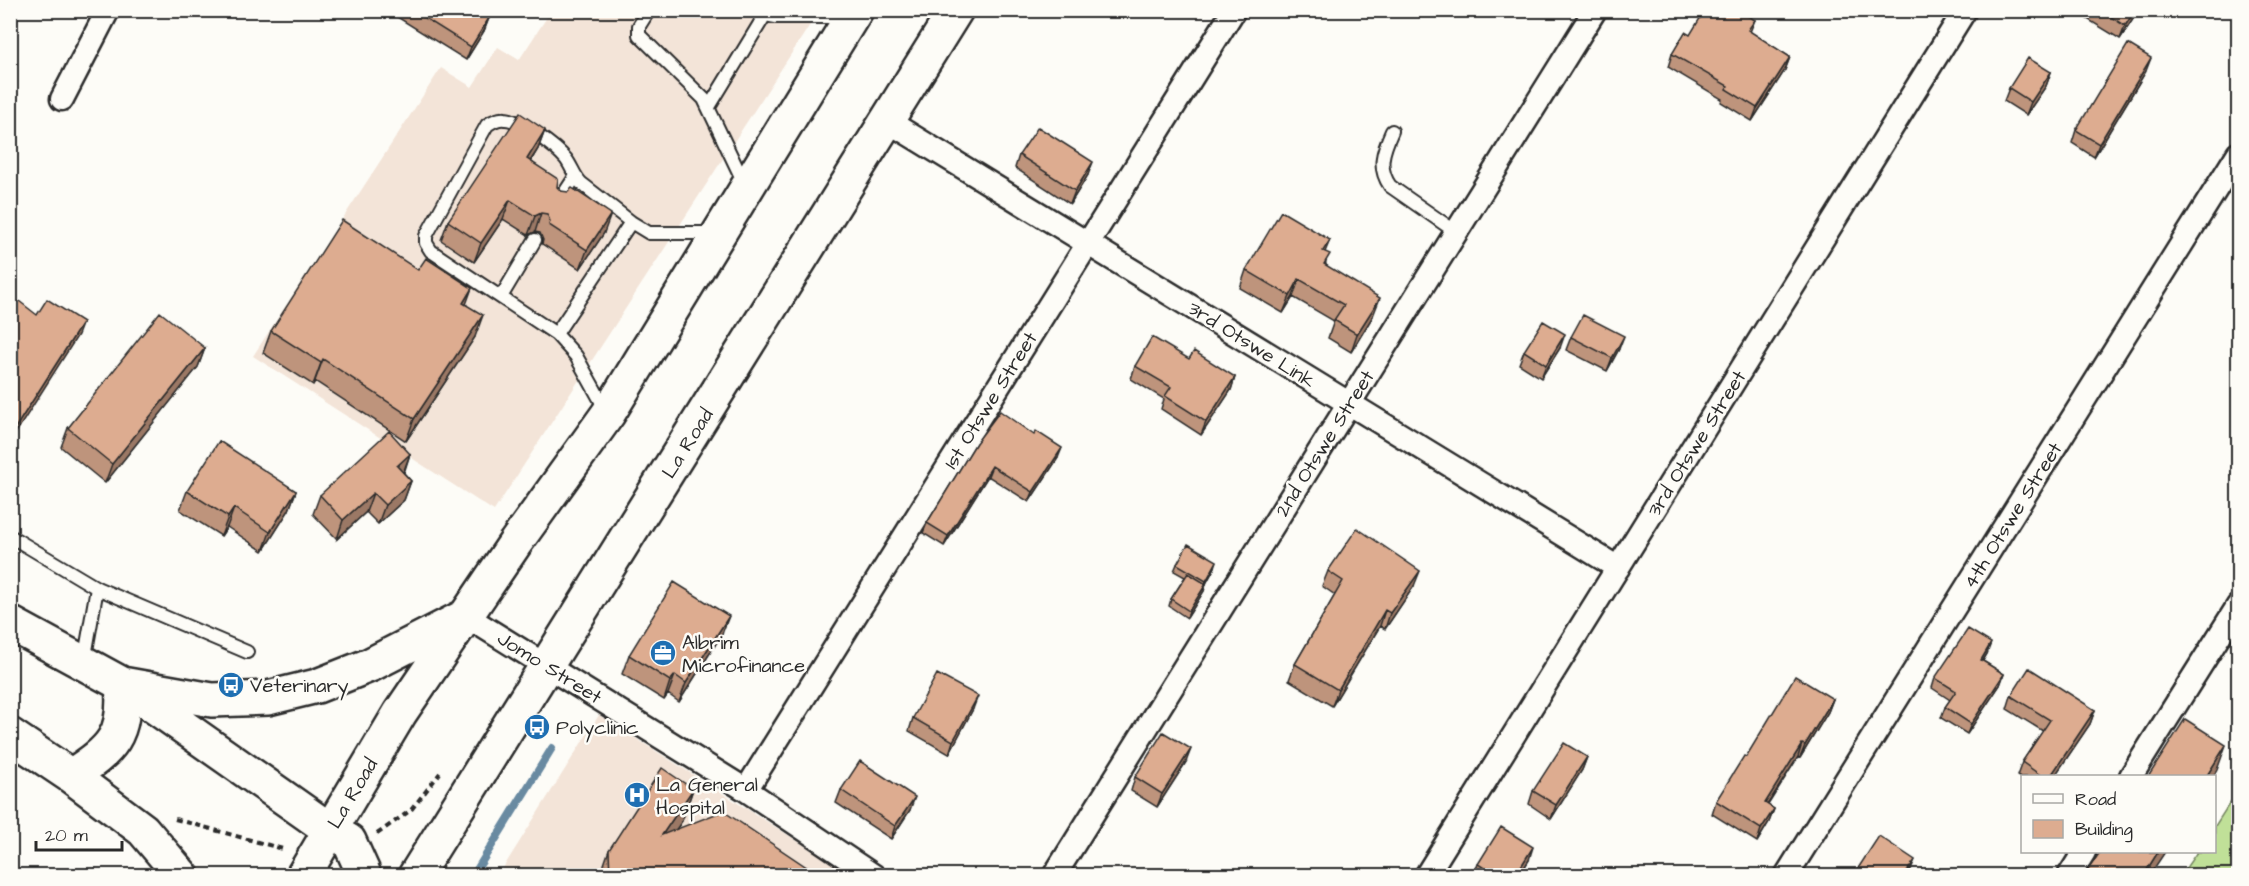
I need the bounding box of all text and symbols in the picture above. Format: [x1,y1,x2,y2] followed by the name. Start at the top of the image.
[1183,295,1320,395] street label: 3rd Otswe Link
[937,327,1044,474] street label: 1st Otswe Street
[1268,365,1381,522] street label: 2nd Otswe Street
[1641,365,1753,522] street label: 3rd Otswe Street
[655,403,720,484] street label: La Road
[1957,437,2069,594] street label: 4th Otswe Street
[492,625,607,711] street label: Jomo Street
[682,629,805,680] place label: Albrim Microfinance
[648,638,678,668] office icon: Albrim Microfinance
[216,670,246,700] bus stop icon: Veterinary
[250,672,349,701] place label: Veterinary
[522,712,552,742] bus stop icon: Polyclinic
[556,714,639,743] place label: Polyclinic
[321,753,385,834] street label: La Road
[656,771,758,822] place label: La General Hospital
[2021,775,2216,853] legend
[622,780,652,810] hospital icon: La General Hospital
[2075,787,2116,812] text: Road
[36,814,122,852] scale bar
[2075,817,2133,843] text: Building
[45,823,88,848] text: 20 m

